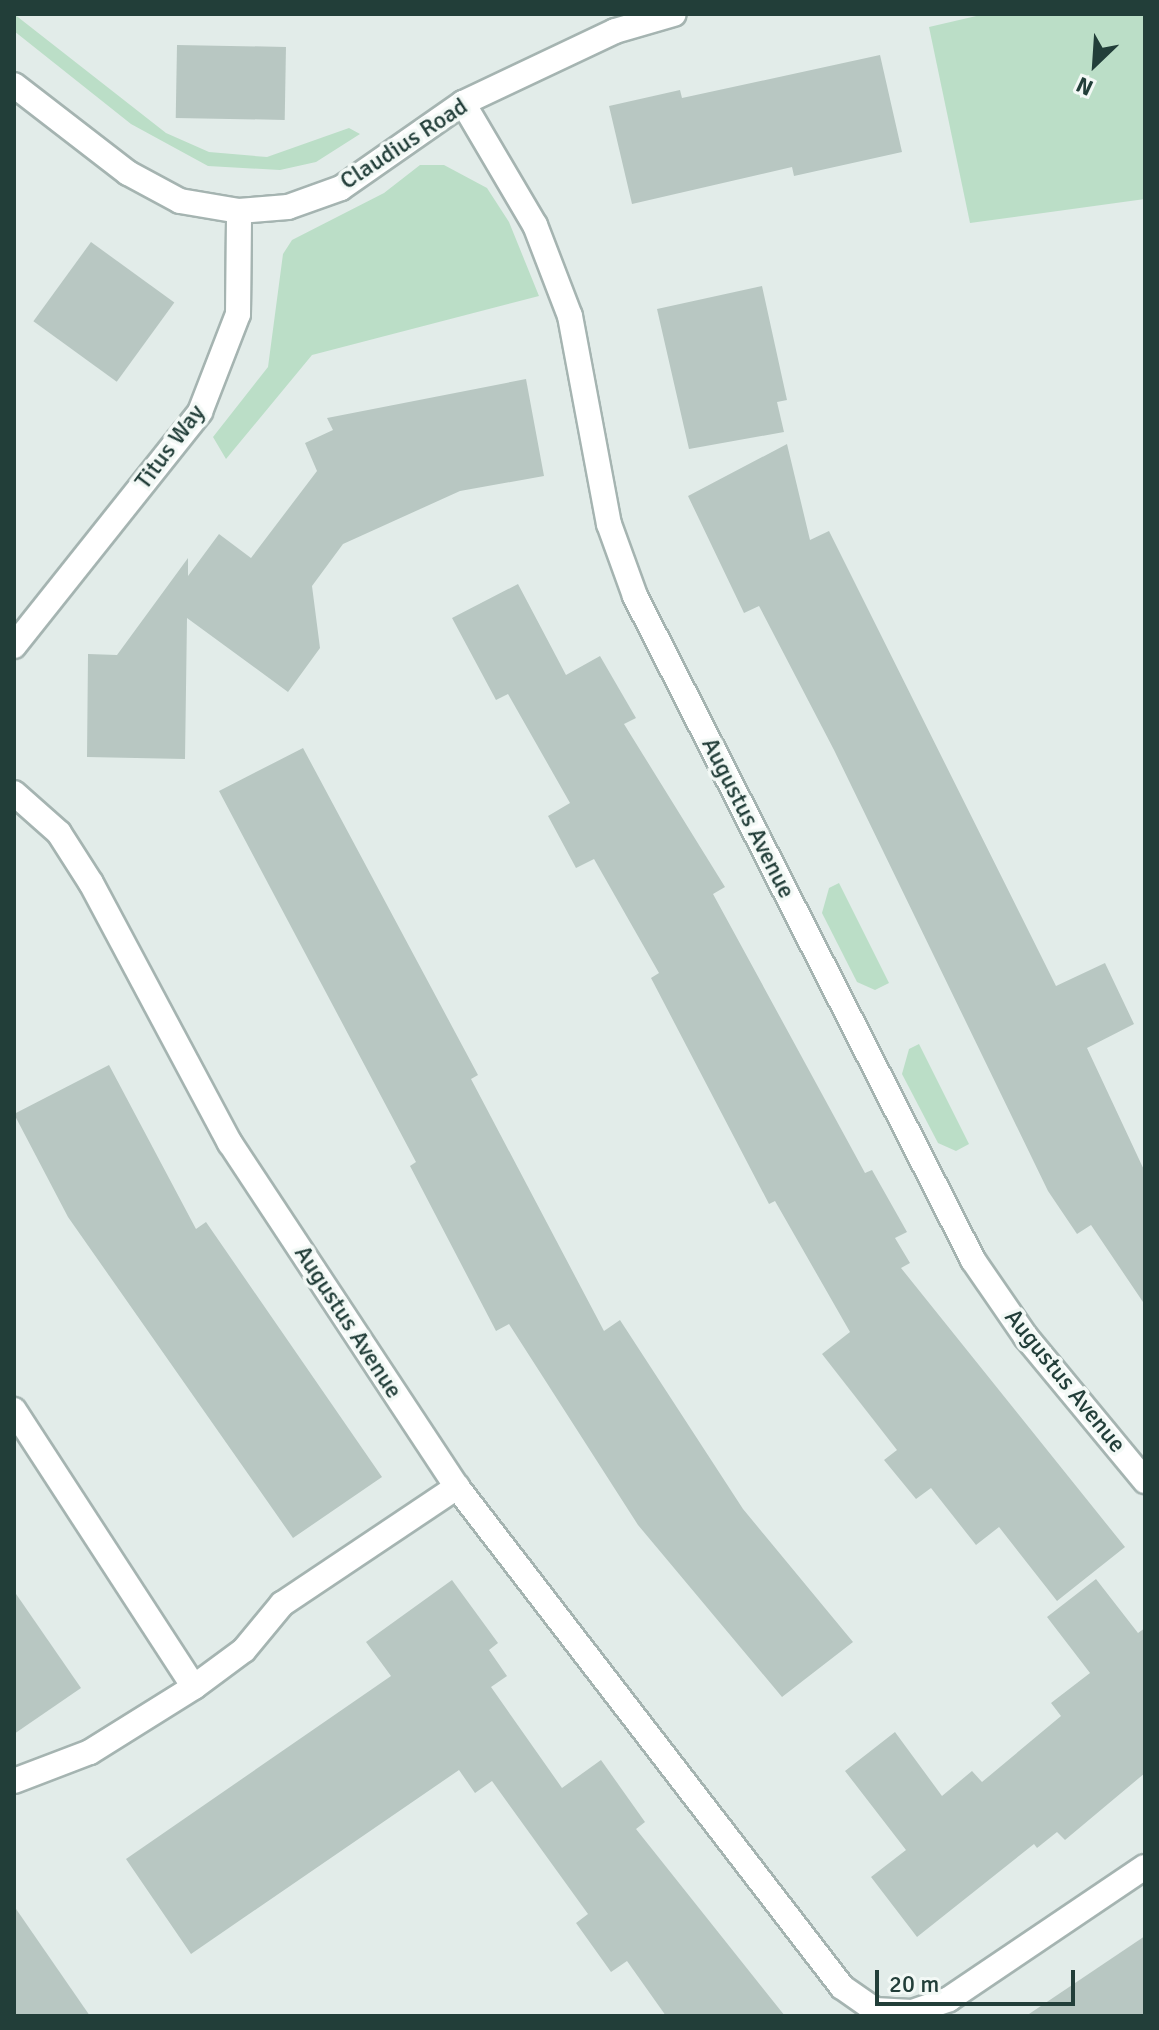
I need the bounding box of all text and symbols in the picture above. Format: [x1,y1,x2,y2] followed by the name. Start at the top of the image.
[1055,24,1135,104] north arrow
[1072,71,1097,102] text: N
[335,92,473,196] street label: Claudius Road
[129,399,211,495] street label: Titus Way
[695,733,801,903] street label: Augustus Avenue
[288,1240,408,1404] street label: Augustus Avenue
[998,1303,1132,1459] street label: Augustus Avenue
[879,1954,1079,2004] scale bar
[889,1969,939,1999] text: 20 m

